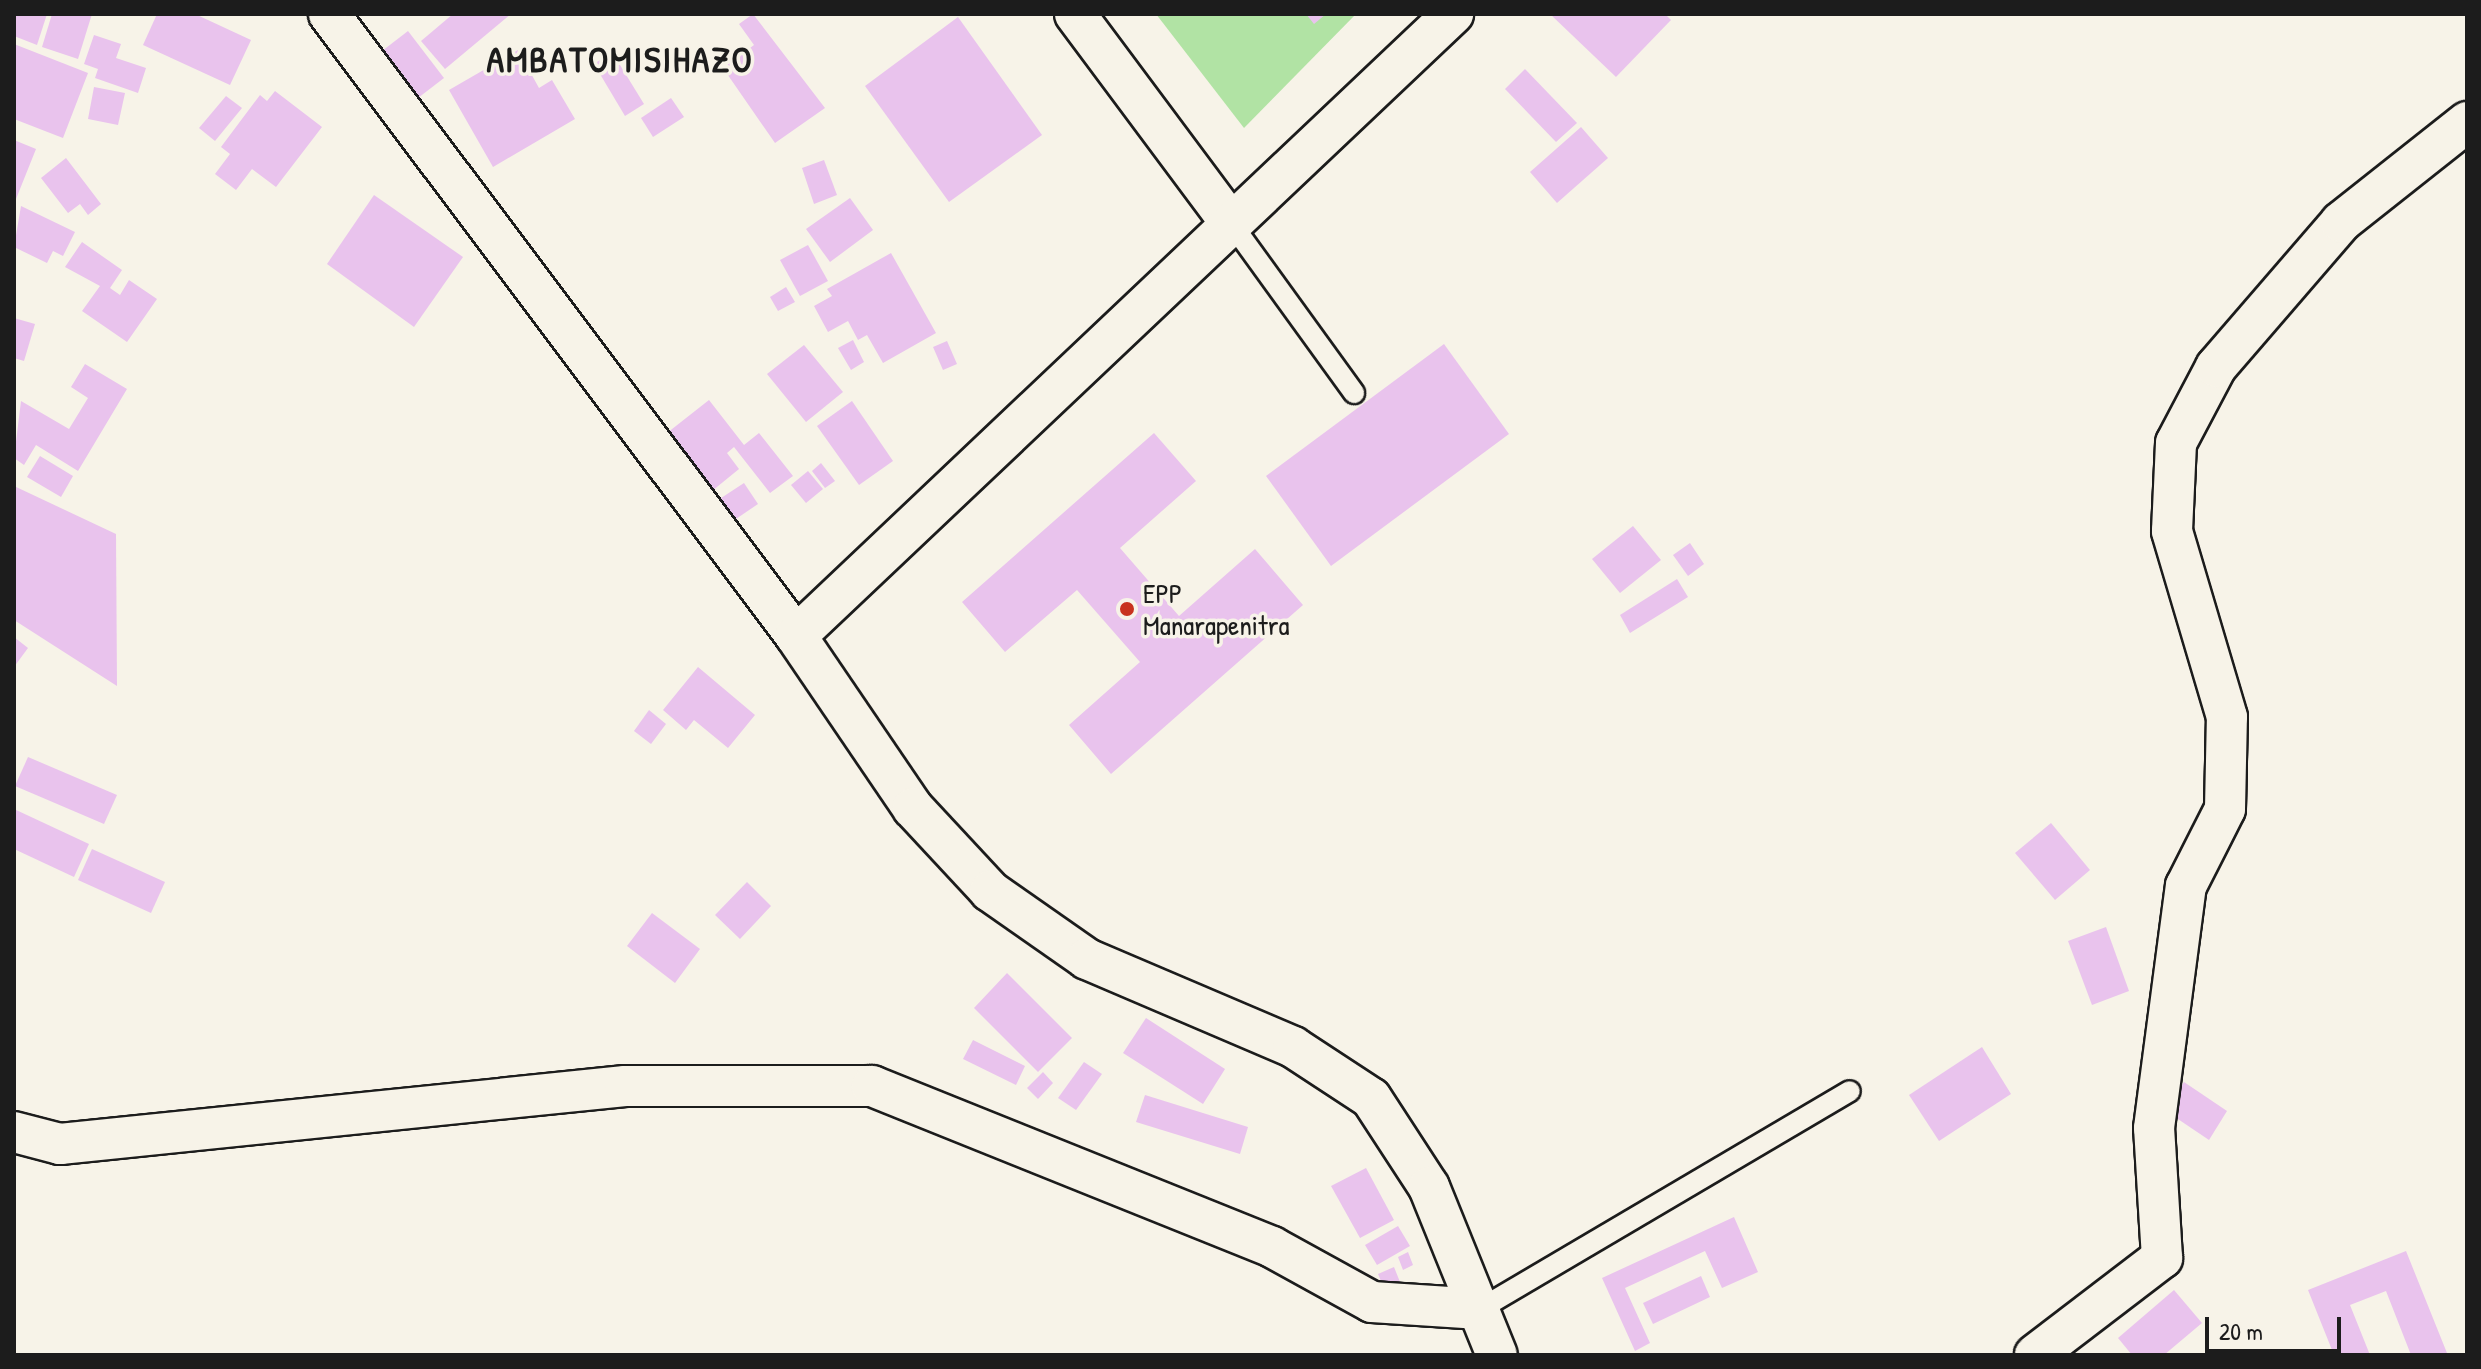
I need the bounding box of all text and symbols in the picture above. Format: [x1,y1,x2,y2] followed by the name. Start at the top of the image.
[486,37,754,81] district label: AMBATOMISIHAZO
[1143,576,1289,642] place label: EPP Manarapenitra
[1118,600,1136,618] marker: EPP Manarapenitra
[2209,1301,2345,1351] scale bar
[2219,1315,2263,1347] text: 20 m

